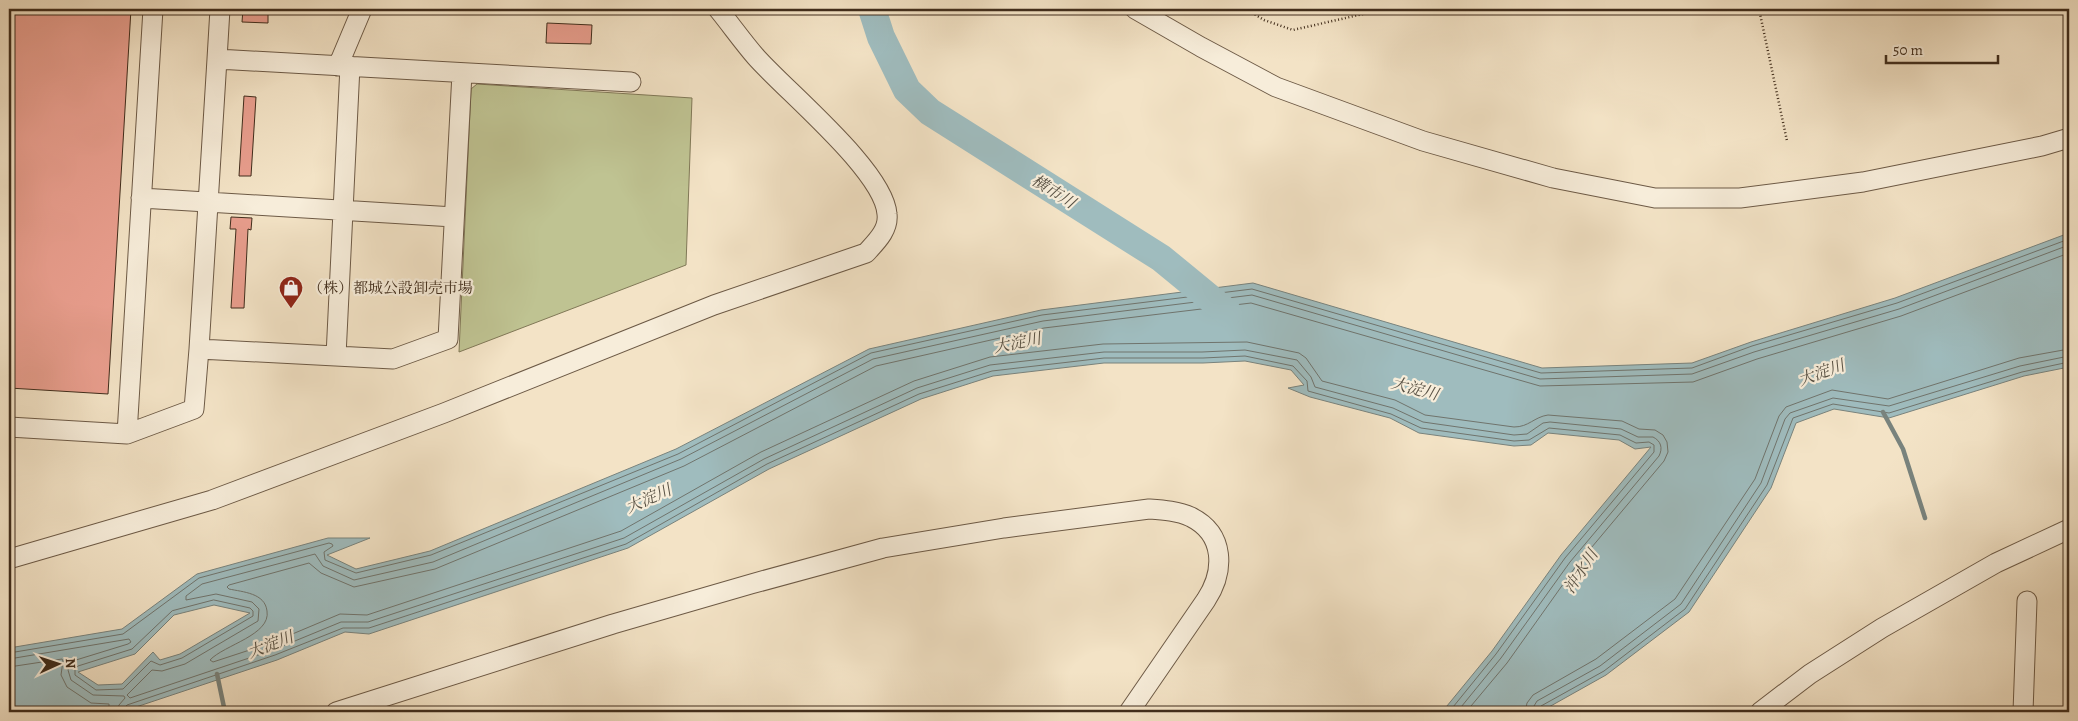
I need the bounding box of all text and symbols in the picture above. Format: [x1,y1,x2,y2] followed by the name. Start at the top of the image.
[1886,32,1998,64] scale bar
[1893,40,1923,60] text: 50 m
[1027,170,1081,215] water label: 横市川
[278,275,304,309] shop icon: （株）都城公設卸売市場
[308,278,473,298] place label: （株）都城公設卸売市場
[992,327,1045,358] water label: 大淀川
[1795,354,1850,391] water label: 大淀川
[1389,372,1443,406] water label: 大淀川
[622,478,677,519] water label: 大淀川
[1559,544,1604,598] water label: 沖水川
[244,625,299,664] water label: 大淀川
[32,638,82,688] north arrow
[61,658,80,669] text: N

